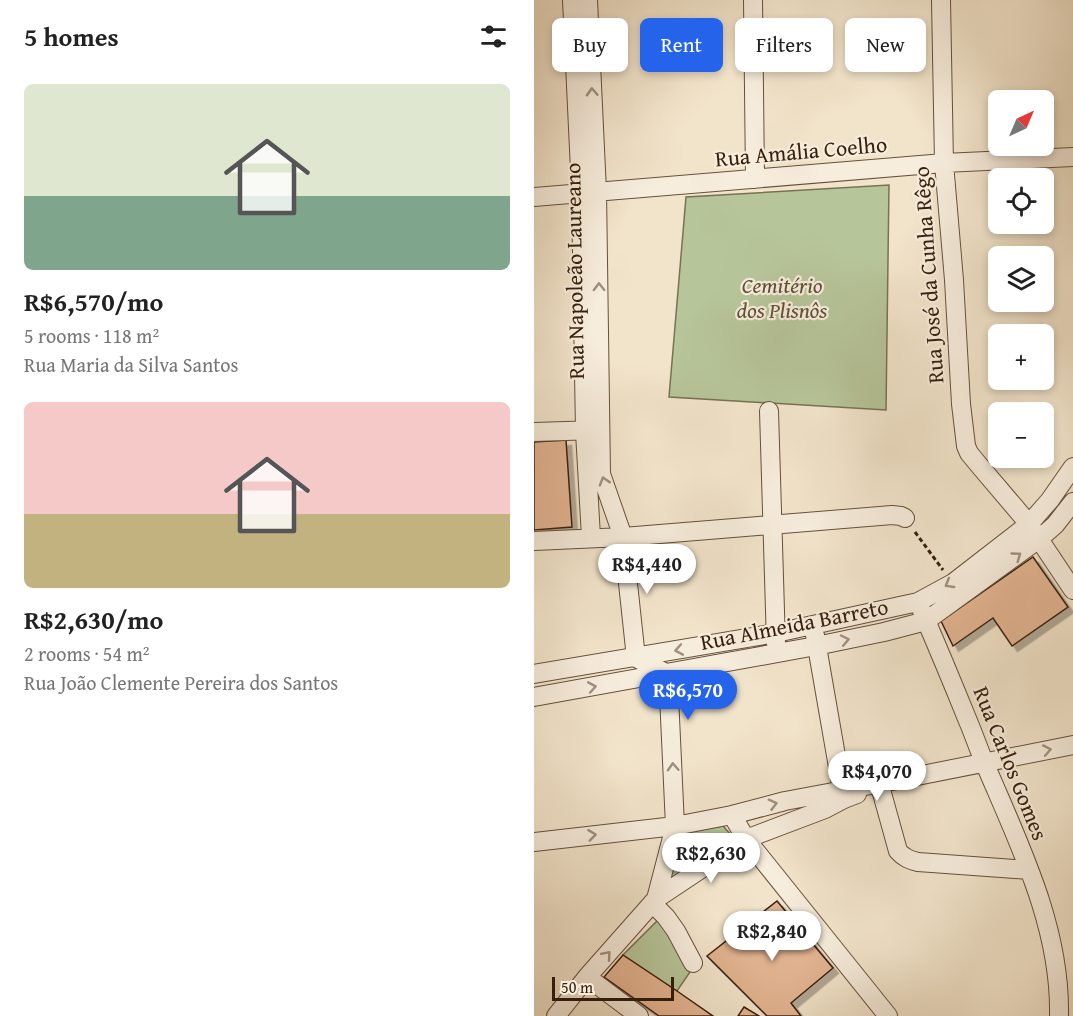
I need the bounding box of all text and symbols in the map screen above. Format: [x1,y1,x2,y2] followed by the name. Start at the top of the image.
[24,17,119,56] text: 5 homes
[552,18,628,72] chip: Buy
[640,18,723,72] chip: Rent
[735,18,833,72] chip: Filters
[845,18,926,72] chip: New
[477,20,510,53] icon: filters
[586,88,599,97] one-way arrow
[988,90,1054,156] north arrow
[988,90,1054,468] map controls
[213,123,321,231] icon: home
[714,128,888,174] street label: Rua Amália Coelho
[556,162,592,380] street label: Rua Napoleão Laureano
[904,165,952,385] street label: Rua José da Cunha Rêgo
[988,168,1054,234] button: locate
[988,246,1054,312] button: layers
[737,269,827,326] park label: Cemitério dos Plisnôs
[24,282,163,321] text: R$6,570/mo
[593,282,605,291] one-way arrow
[24,321,159,350] text: 5 rooms · 118 m²
[988,324,1054,390] button: +
[24,350,238,379] text: Rua Maria da Silva Santos
[988,402,1054,468] button: −
[213,441,321,549] icon: home
[599,476,611,487] one-way arrow
[592,544,702,595] pin: R$4,440
[612,549,682,578] text: R$4,440
[1011,552,1022,563] one-way arrow
[945,577,955,589] one-way arrow
[697,590,891,658] street label: Rua Almeida Barreto
[24,600,163,639] text: R$2,630/mo
[840,634,850,647] one-way arrow
[24,639,150,668] text: 2 rooms · 54 m²
[675,643,685,656] one-way arrow
[24,668,338,697] text: Rua João Clemente Pereira dos Santos
[633,670,743,721] pin: R$6,570
[653,675,723,704] text: R$6,570
[586,681,596,694] one-way arrow
[966,681,1056,845] street label: Rua Carlos Gomes
[1042,744,1052,757] one-way arrow
[822,751,932,802] pin: R$4,070
[842,756,912,785] text: R$4,070
[666,763,679,772] one-way arrow
[768,798,778,811] one-way arrow
[588,829,597,842] one-way arrow
[656,833,766,884] pin: R$2,630
[676,838,746,867] text: R$2,630
[717,911,827,962] pin: R$2,840
[737,916,807,945] text: R$2,840
[600,951,611,962] one-way arrow
[552,974,674,1002] scale bar
[561,975,593,999] text: 50 m

